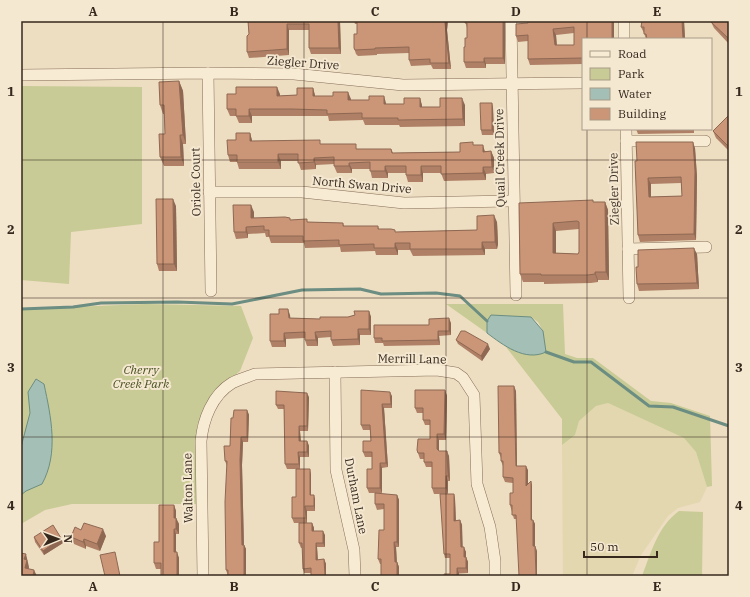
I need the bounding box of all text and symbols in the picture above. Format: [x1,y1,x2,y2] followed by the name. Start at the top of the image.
[88,3,98,20] text: A
[229,3,239,20] text: B
[371,3,380,20] text: C
[511,3,521,20] text: D
[653,3,661,20] text: E
[582,38,712,130] legend
[618,46,647,61] text: Road
[266,52,340,73] street label: Ziegler Drive
[618,66,644,81] text: Park
[7,83,15,100] text: 1
[735,83,743,100] text: 1
[618,86,652,101] text: Water
[618,106,666,121] text: Building
[491,109,508,207] street label: Quail Creek Drive
[187,147,204,217] street label: Oriole Court
[605,152,622,226] street label: Ziegler Drive
[312,173,412,196] street label: North Swan Drive
[7,221,15,238] text: 2
[735,221,743,238] text: 2
[377,350,447,367] street label: Merrill Lane
[7,359,15,376] text: 3
[735,359,743,376] text: 3
[113,362,170,391] park label: Cherry Creek Park
[179,453,196,523] street label: Walton Lane
[342,457,371,535] street label: Durham Lane
[7,497,15,514] text: 4
[735,497,743,514] text: 4
[38,519,78,559] north arrow
[584,533,657,559] scale bar
[61,534,75,544] text: N
[590,539,619,554] text: 50 m
[88,578,98,595] text: A
[229,578,239,595] text: B
[371,578,380,595] text: C
[511,578,521,595] text: D
[653,578,661,595] text: E

